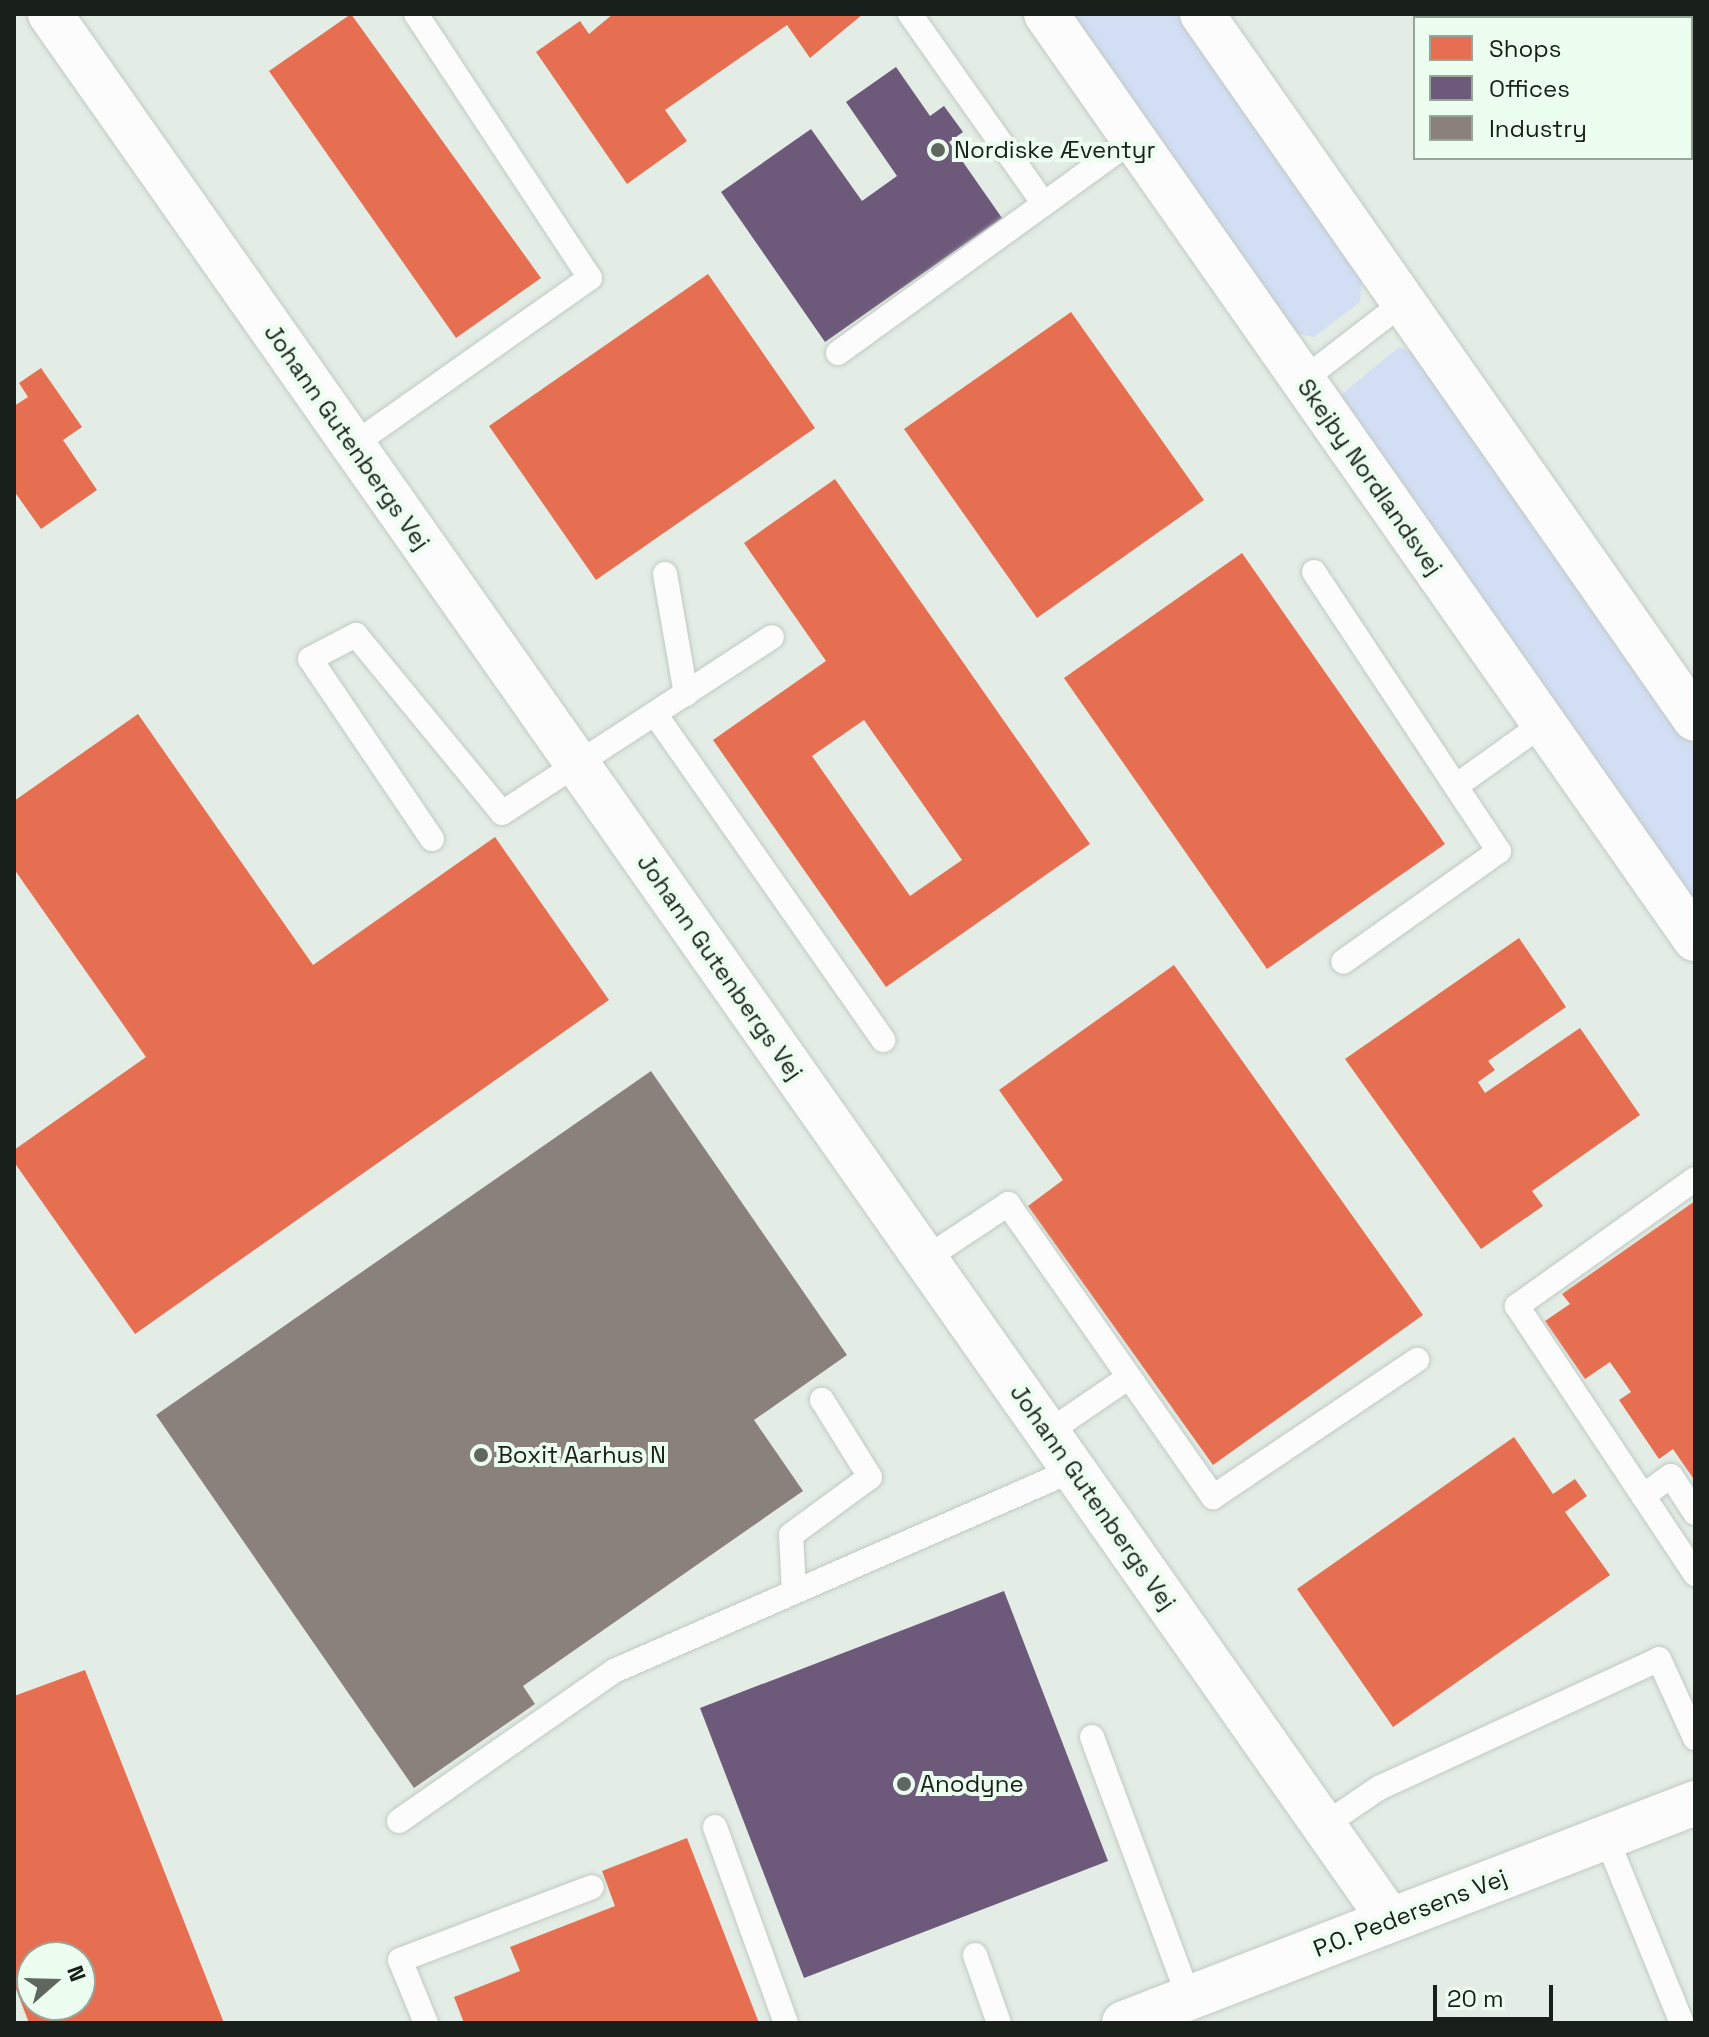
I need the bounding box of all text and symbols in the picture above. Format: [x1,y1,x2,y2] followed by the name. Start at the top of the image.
[1413,16,1693,160] legend
[1489,33,1561,64] text: Shops
[1489,73,1570,104] text: Offices
[1489,113,1587,144] text: Industry
[954,136,1156,164] place label: Nordiske Æventyr
[929,141,947,159] marker: Nordiske Æventyr
[258,318,436,556] street label: Johann Gutenbergs Vej
[1291,373,1449,581] street label: Skejby Nordlandsvej
[631,848,809,1086] street label: Johann Gutenbergs Vej
[1004,1378,1182,1616] street label: Johann Gutenbergs Vej
[497,1441,666,1469] place label: Boxit Aarhus N
[472,1446,490,1464] marker: Boxit Aarhus N
[920,1770,1024,1798] place label: Anodyne
[895,1775,913,1793] marker: Anodyne
[1309,1863,1511,1963] street label: P.O. Pedersens Vej
[16,1941,96,2021] north arrow
[61,1962,92,1985] text: N
[1437,1969,1557,2019] scale bar
[1447,1983,1504,2014] text: 20 m

